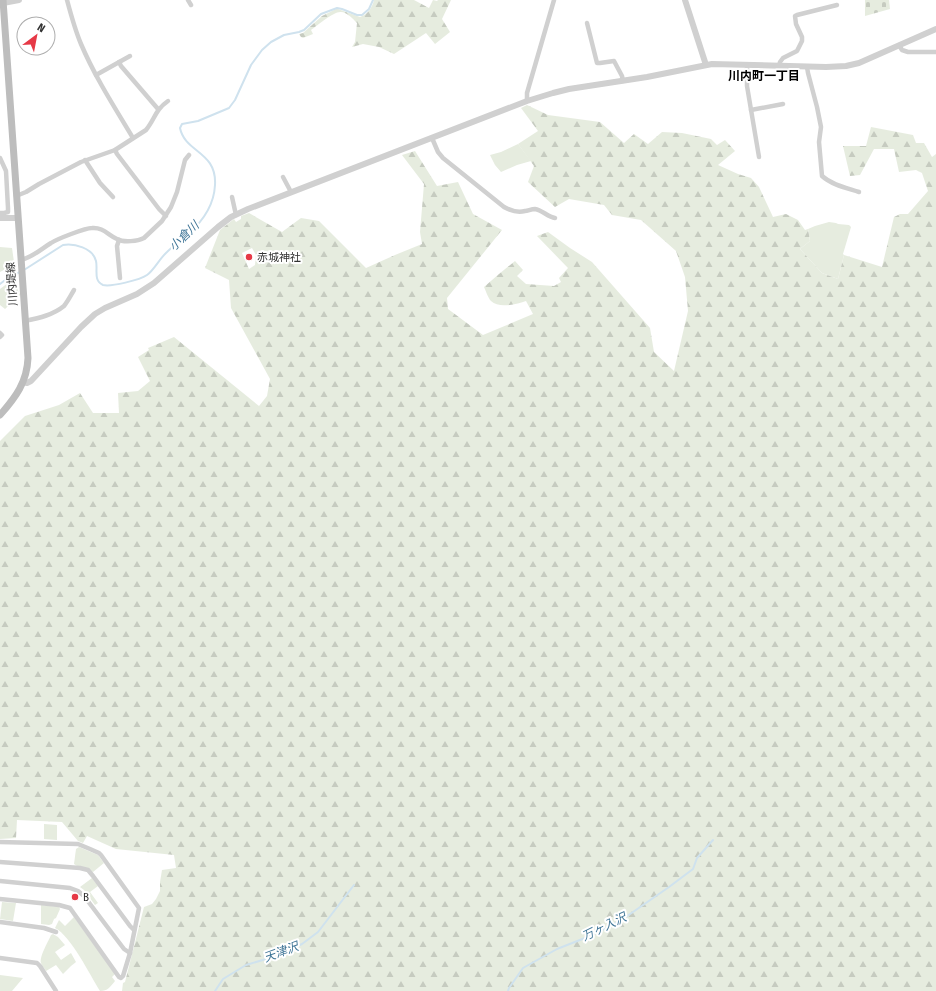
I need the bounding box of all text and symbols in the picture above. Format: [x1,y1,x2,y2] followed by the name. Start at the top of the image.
[16,16,56,56] north arrow
[35,21,47,35] text: N
[728,69,800,83] district label: 川内町一丁目
[166,217,203,254] water label: 小倉川
[257,251,301,264] place label: 赤城神社
[244,252,254,262] marker: 赤城神社
[4,262,20,306] street label: 川内堤線
[83,891,89,904] place label: B
[70,892,80,902] marker: B
[579,909,630,944] water label: 万ヶ入沢
[262,939,302,965] water label: 天津沢

